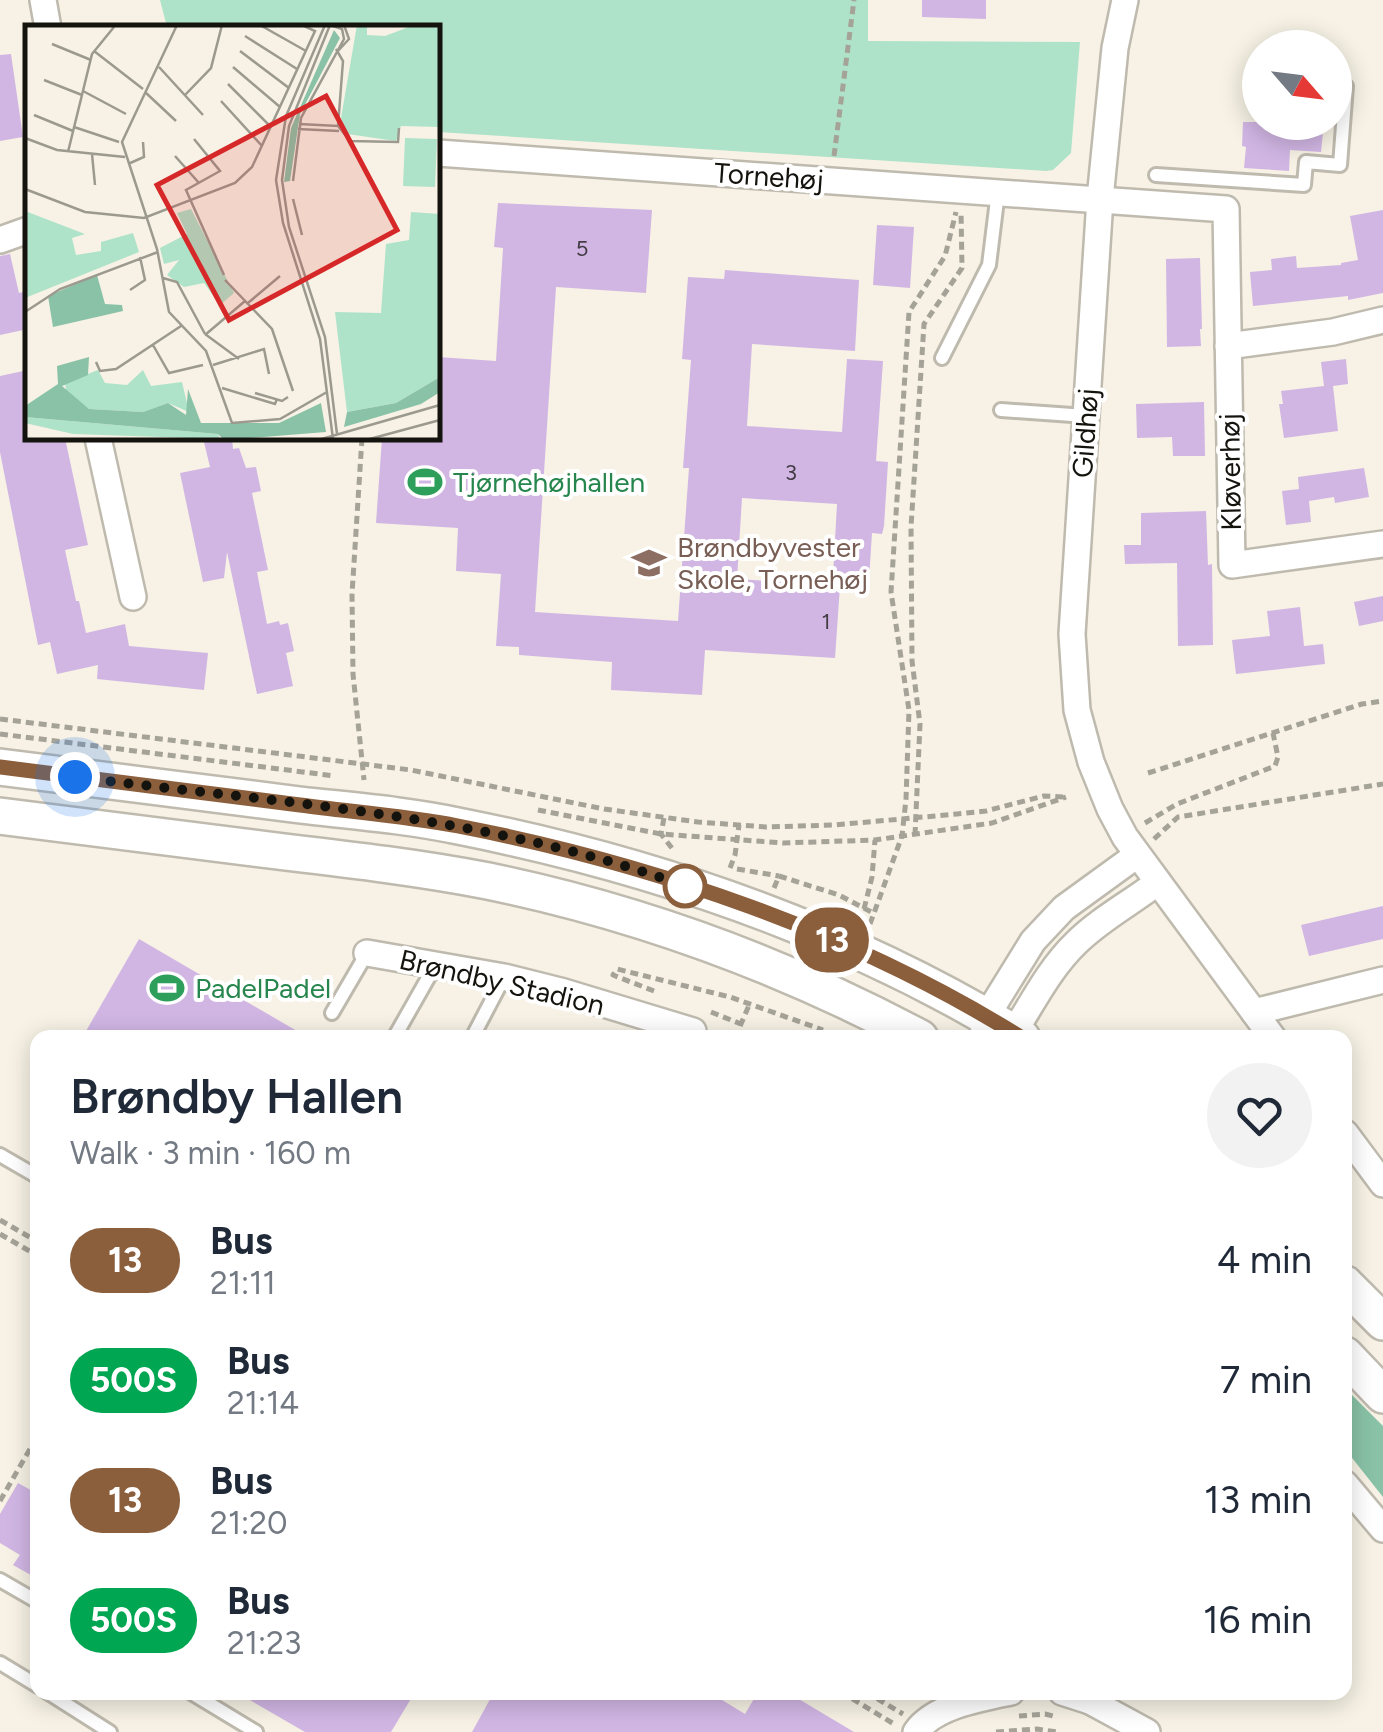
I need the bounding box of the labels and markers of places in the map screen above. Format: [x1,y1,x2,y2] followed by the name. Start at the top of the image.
[406,463,444,501] sports icon: Tjørnehøjhallen
[453,465,645,499] place label: Tjørnehøjhallen
[677,530,868,596] place label: Brøndbyvester Skole, Tornehøj
[630,544,668,582] school or university icon: Brøndbyvester Skole, Tornehøj
[664,865,706,907] unlabelled marker
[148,969,186,1007] sports icon: PadelPadel
[195,971,331,1005] place label: PadelPadel

